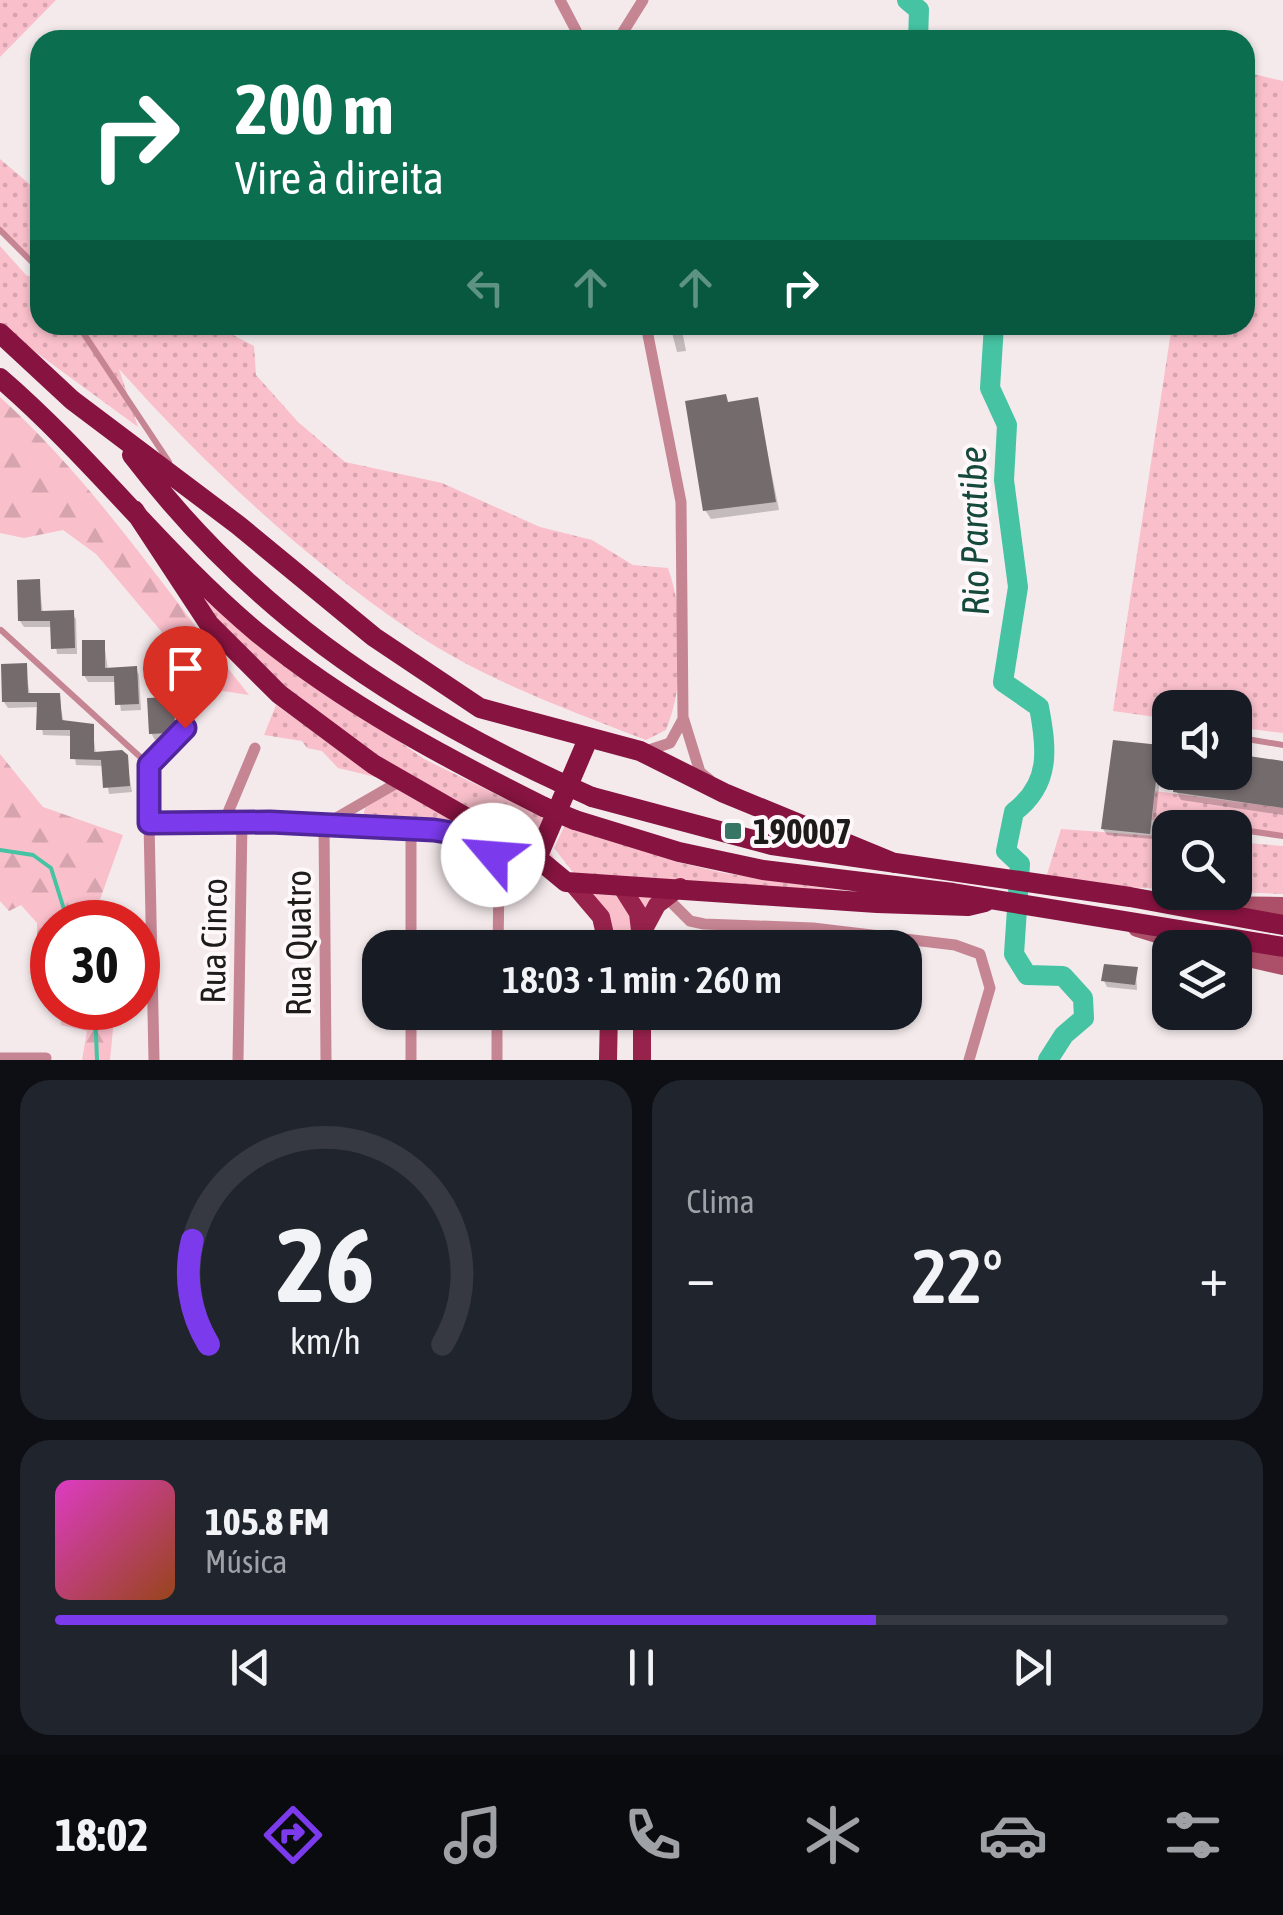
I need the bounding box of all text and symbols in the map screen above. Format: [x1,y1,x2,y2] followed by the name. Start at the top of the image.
[235,69,394,149] text: 200 m
[70,70,200,200] icon: right
[235,152,444,204] text: Vire à direita
[458,260,513,315] icon: left
[563,260,618,315] icon: ahead
[668,260,723,315] icon: ahead
[773,260,828,315] icon: right
[951,446,997,616] water label: Rio Paratibe
[143,626,228,729] pin
[158,641,213,696] icon: arrive
[1152,690,1252,1030] map controls
[1152,690,1252,790] button: sound
[441,803,545,907] position arrow
[1152,810,1252,910] button: search
[753,811,852,851] place label: 190007
[722,820,744,842] marker: 190007
[278,870,318,1016] street label: Rua Quatro
[192,878,234,1004] street label: Rua Cinco
[30,900,160,1030] speed limit sign: 30
[1152,930,1252,1030] button: layers
[502,958,782,1001] text: 18:03 · 1 min · 260 m
[687,1183,755,1220] text: Clima
[277,1205,375,1324] text: 26
[912,1233,1003,1319] text: 22°
[687,1245,715,1308] text: −
[1199,1245,1228,1308] text: +
[290,1321,361,1362] text: km/h
[205,1500,329,1543] text: 105.8 FM
[205,1543,287,1580] text: Música
[223,1640,278,1695] icon: previous
[614,1640,669,1695] icon: pause
[1005,1640,1060,1695] icon: next
[258,1800,328,1870] icon: directions
[438,1800,508,1870] icon: music
[618,1800,688,1870] icon: phone
[798,1800,868,1870] icon: climate
[978,1800,1048,1870] icon: car
[1158,1800,1228,1870] icon: filters
[55,1809,148,1861] text: 18:02

